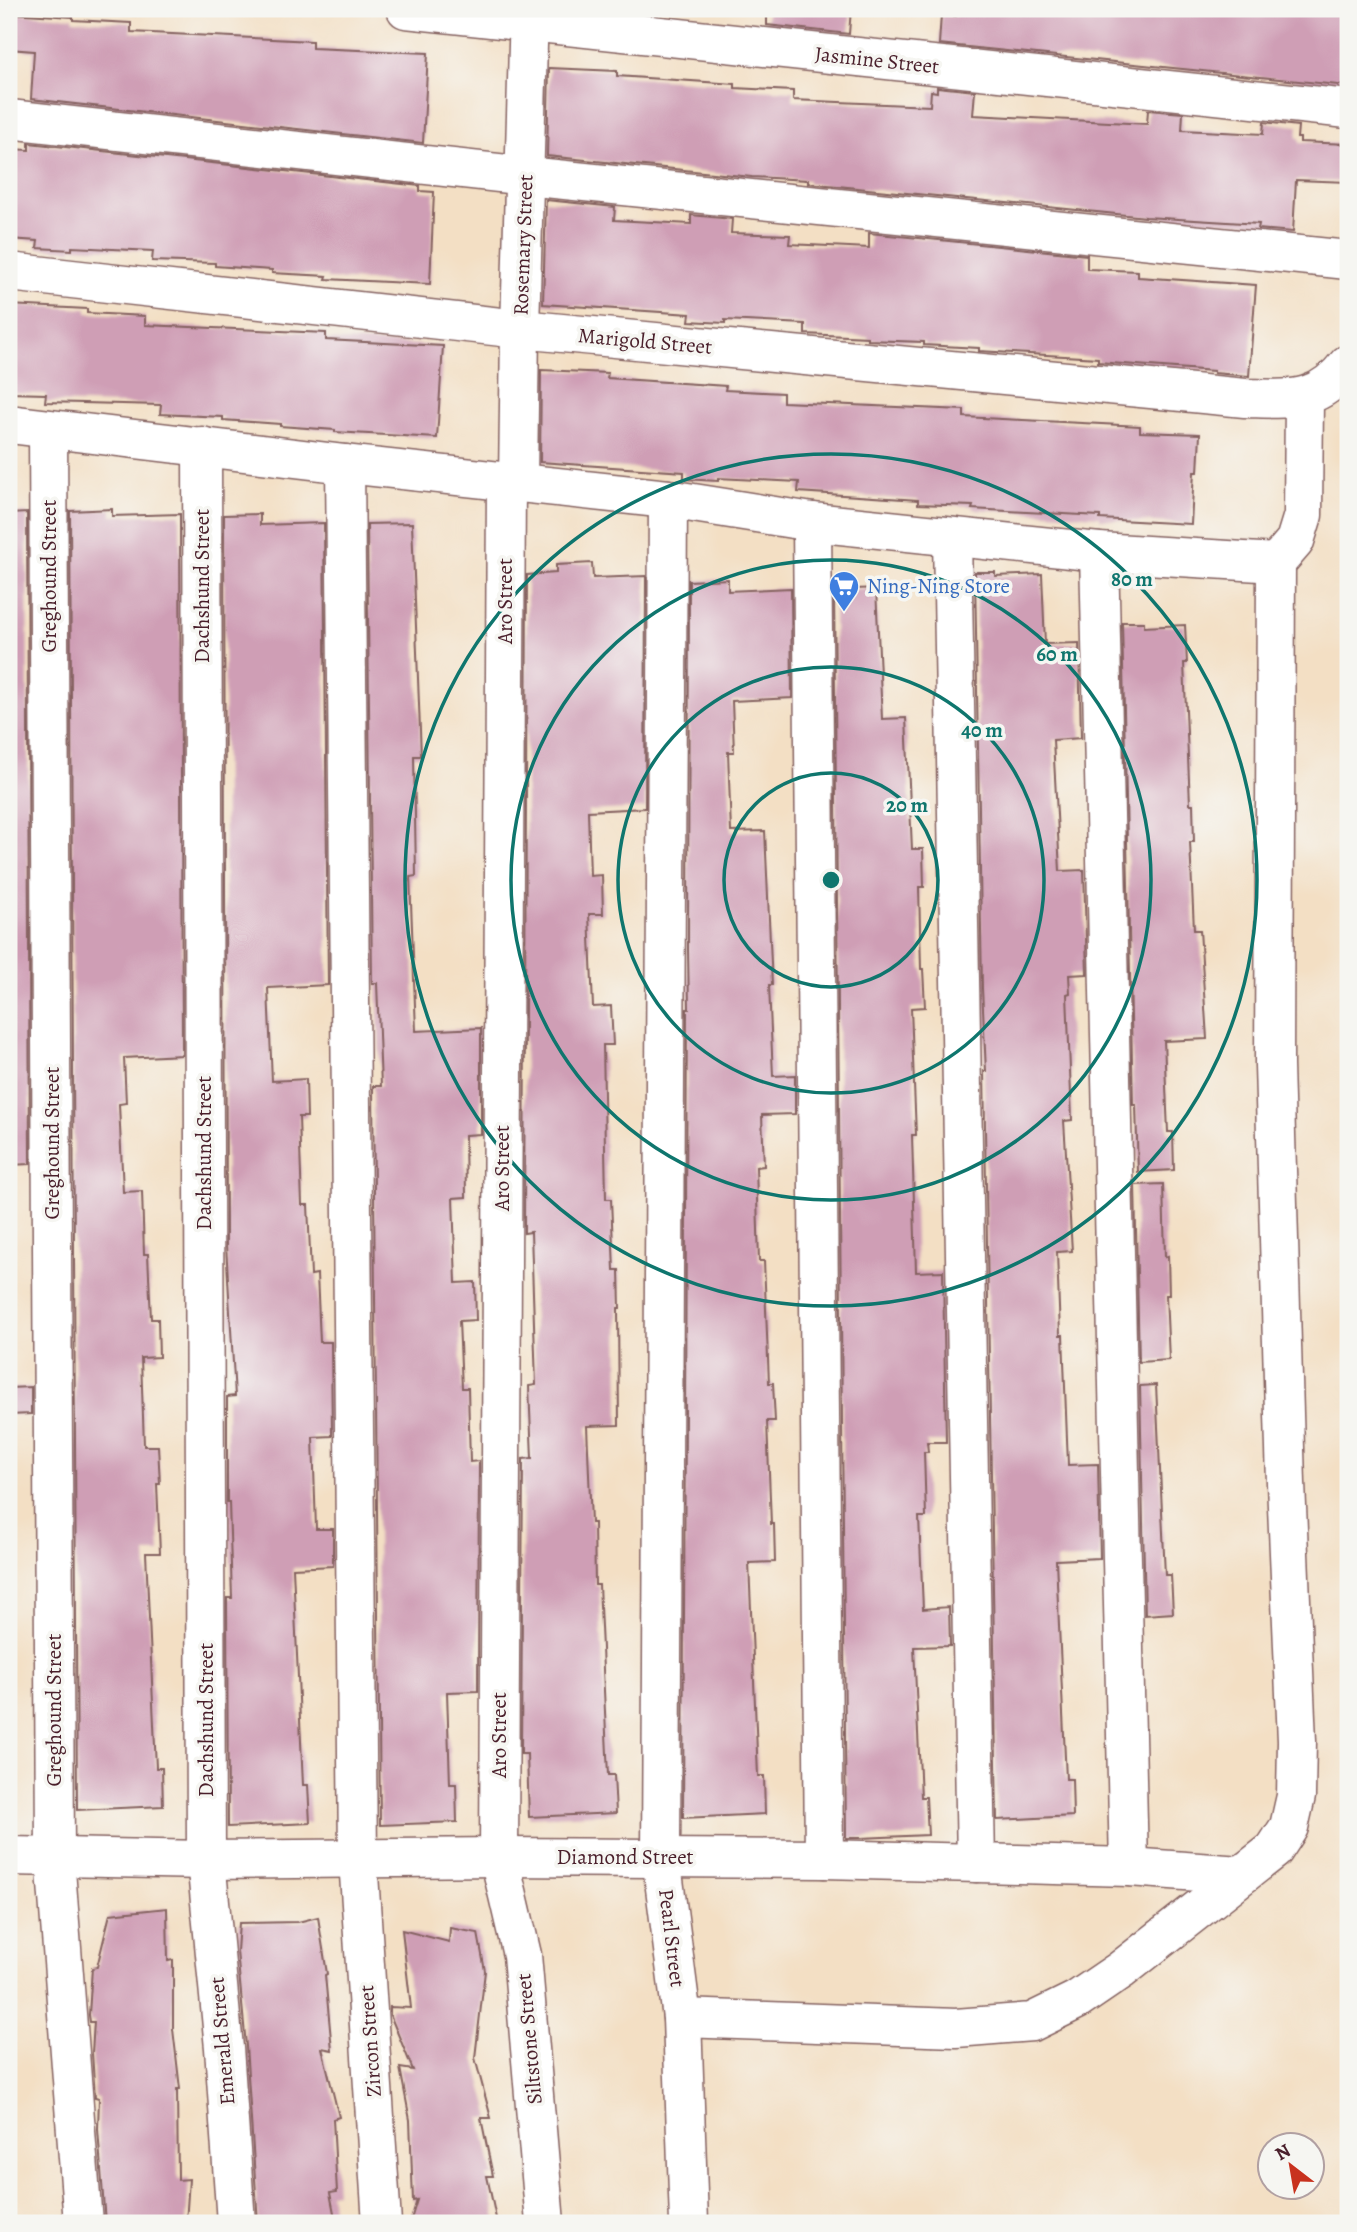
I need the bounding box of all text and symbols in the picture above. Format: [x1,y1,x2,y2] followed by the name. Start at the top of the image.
[814,40,940,80] street label: Jasmine Street
[507,174,539,316] street label: Rosemary Street
[577,321,713,361] street label: Marigold Street
[35,500,63,652] street label: Greghound Street
[188,509,216,663] street label: Dachshund Street
[491,558,519,645] street label: Aro Street
[1111,565,1153,593] text: 80 m
[827,569,861,613] supermarket icon: Ning-Ning Store
[867,572,1010,600] place label: Ning-Ning Store
[1036,640,1078,668] text: 60 m
[961,716,1003,744] text: 40 m
[886,791,928,819] text: 20 m
[819,868,843,892] centre of rings
[38,1067,66,1219] street label: Greghound Street
[190,1076,218,1230] street label: Dachshund Street
[488,1125,516,1212] street label: Aro Street
[40,1634,68,1786] street label: Greghound Street
[192,1643,220,1797] street label: Dachshund Street
[485,1692,513,1779] street label: Aro Street
[557,1843,694,1871] street label: Diamond Street
[652,1887,692,1989] street label: Pearl Street
[509,1972,549,2106] street label: Siltstone Street
[202,1976,242,2106] street label: Emerald Street
[352,1984,388,2098] street label: Zircon Street
[1256,2130,1326,2200] north arrow
[1270,2137,1296,2167] text: N

